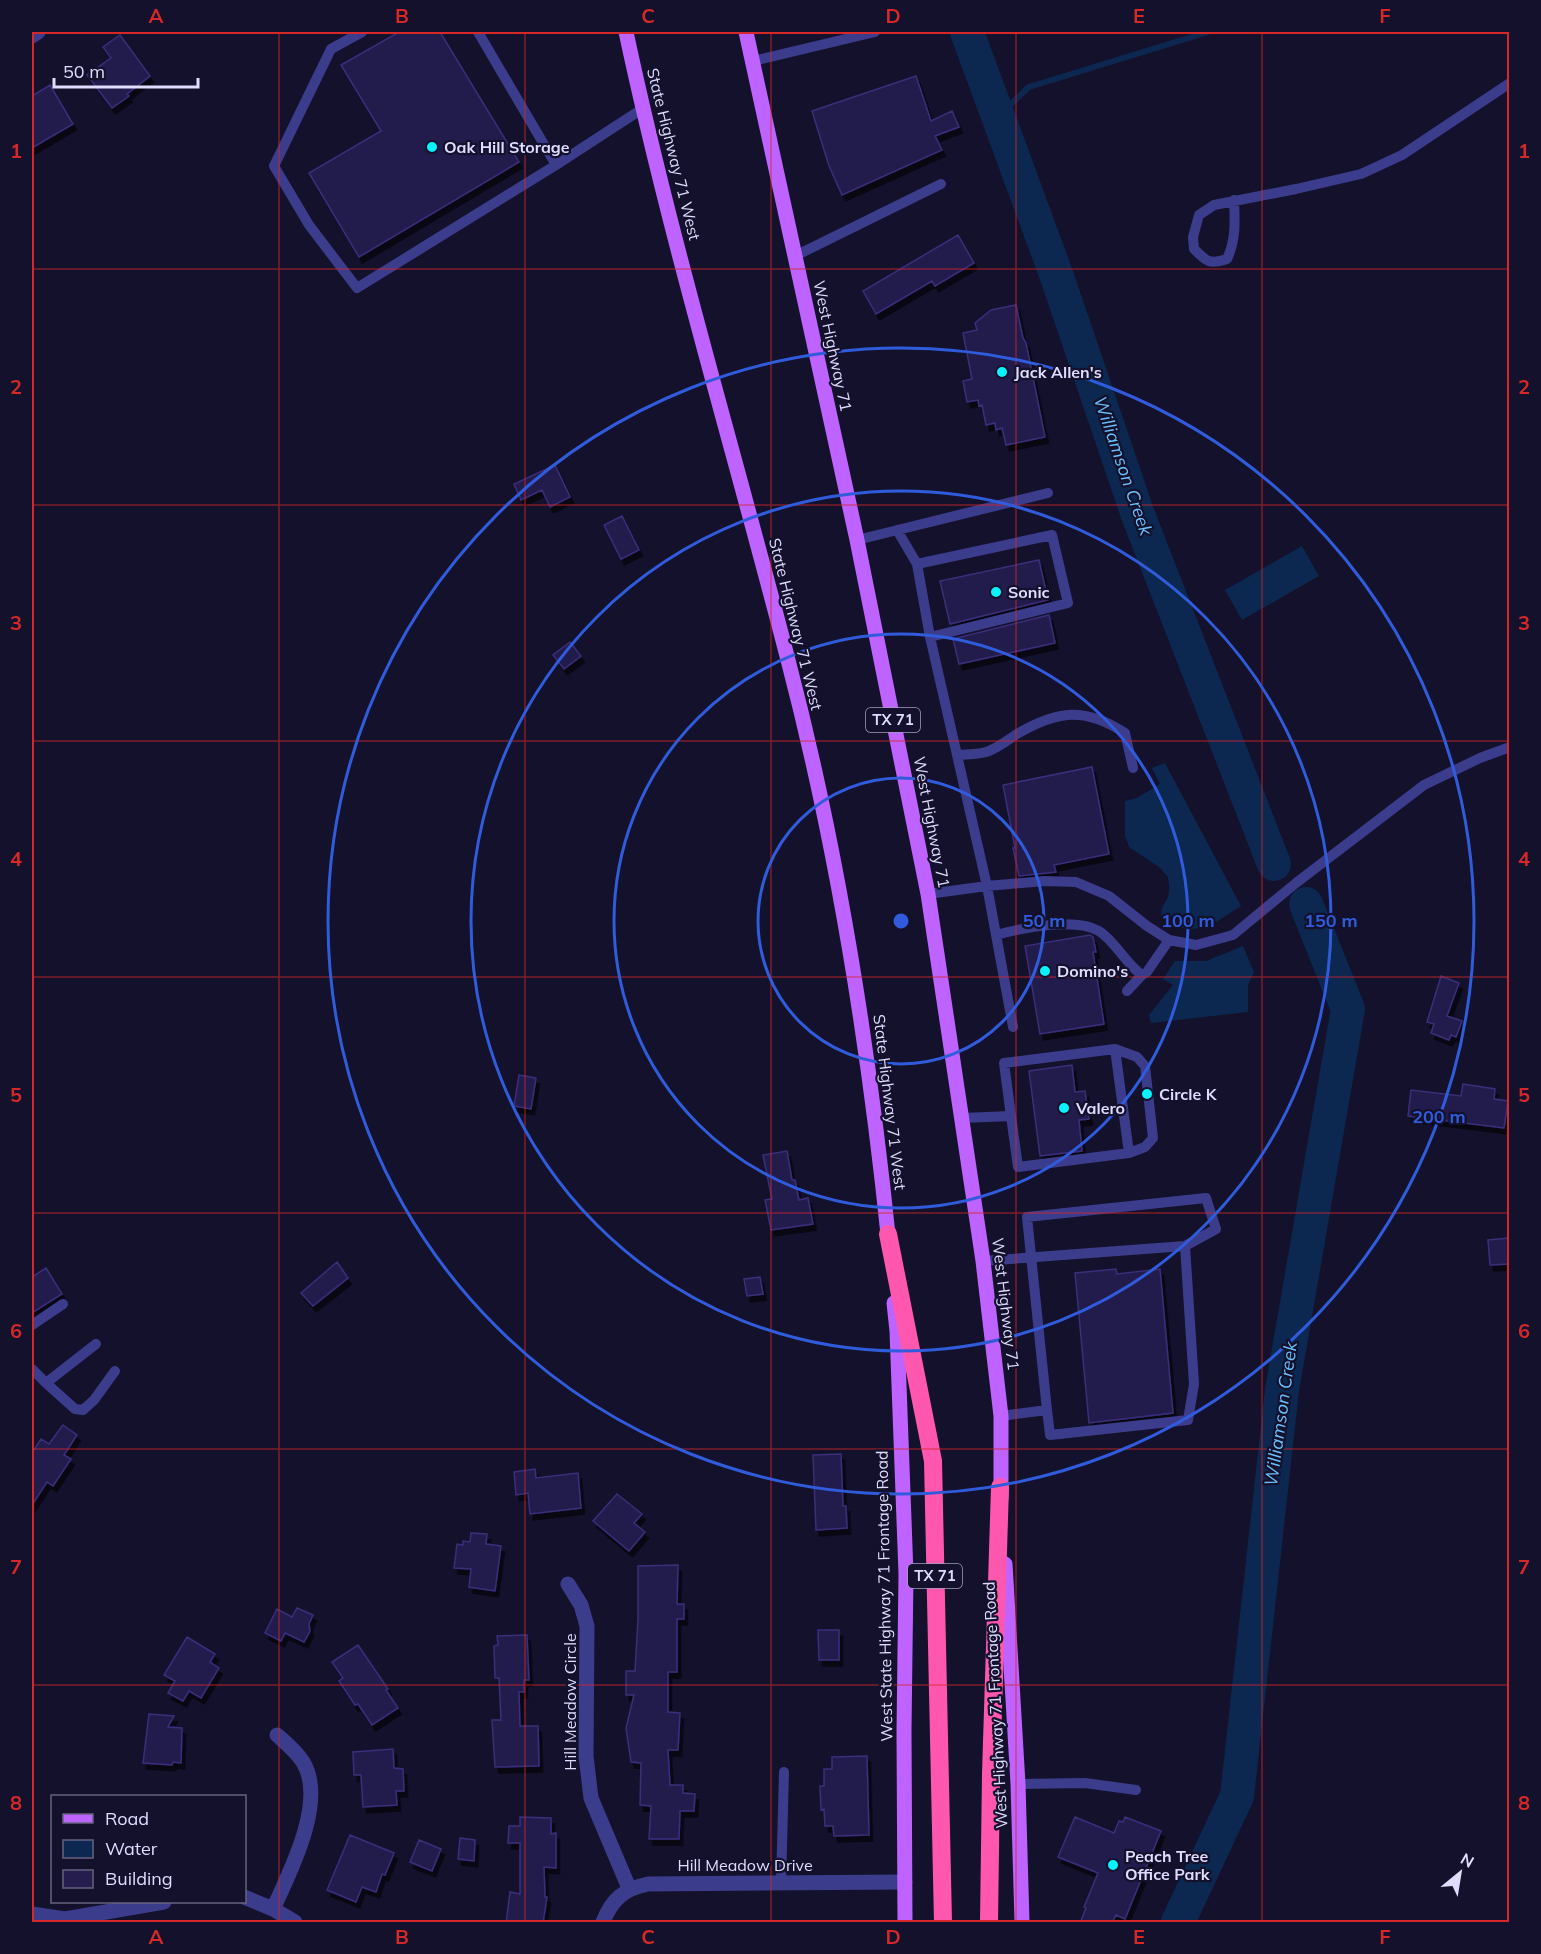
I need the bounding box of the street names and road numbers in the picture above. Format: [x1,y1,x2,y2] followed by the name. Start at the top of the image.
[643,66,705,243] street label: State Highway 71 West
[809,279,857,413] street label: West Highway 71
[765,536,827,713] street label: State Highway 71 West
[866,708,920,732] road number: TX 71
[909,755,955,889] street label: West Highway 71
[869,1013,911,1191] street label: State Highway 71 West
[988,1237,1024,1371] street label: West Highway 71
[871,1450,897,1742] street label: West State Highway 71 Frontage Road
[908,1564,962,1588] road number: TX 71
[979,1581,1011,1829] street label: West Highway 71 Frontage Road
[560,1633,580,1771] street label: Hill Meadow Circle
[677,1855,813,1875] street label: Hill Meadow Drive

